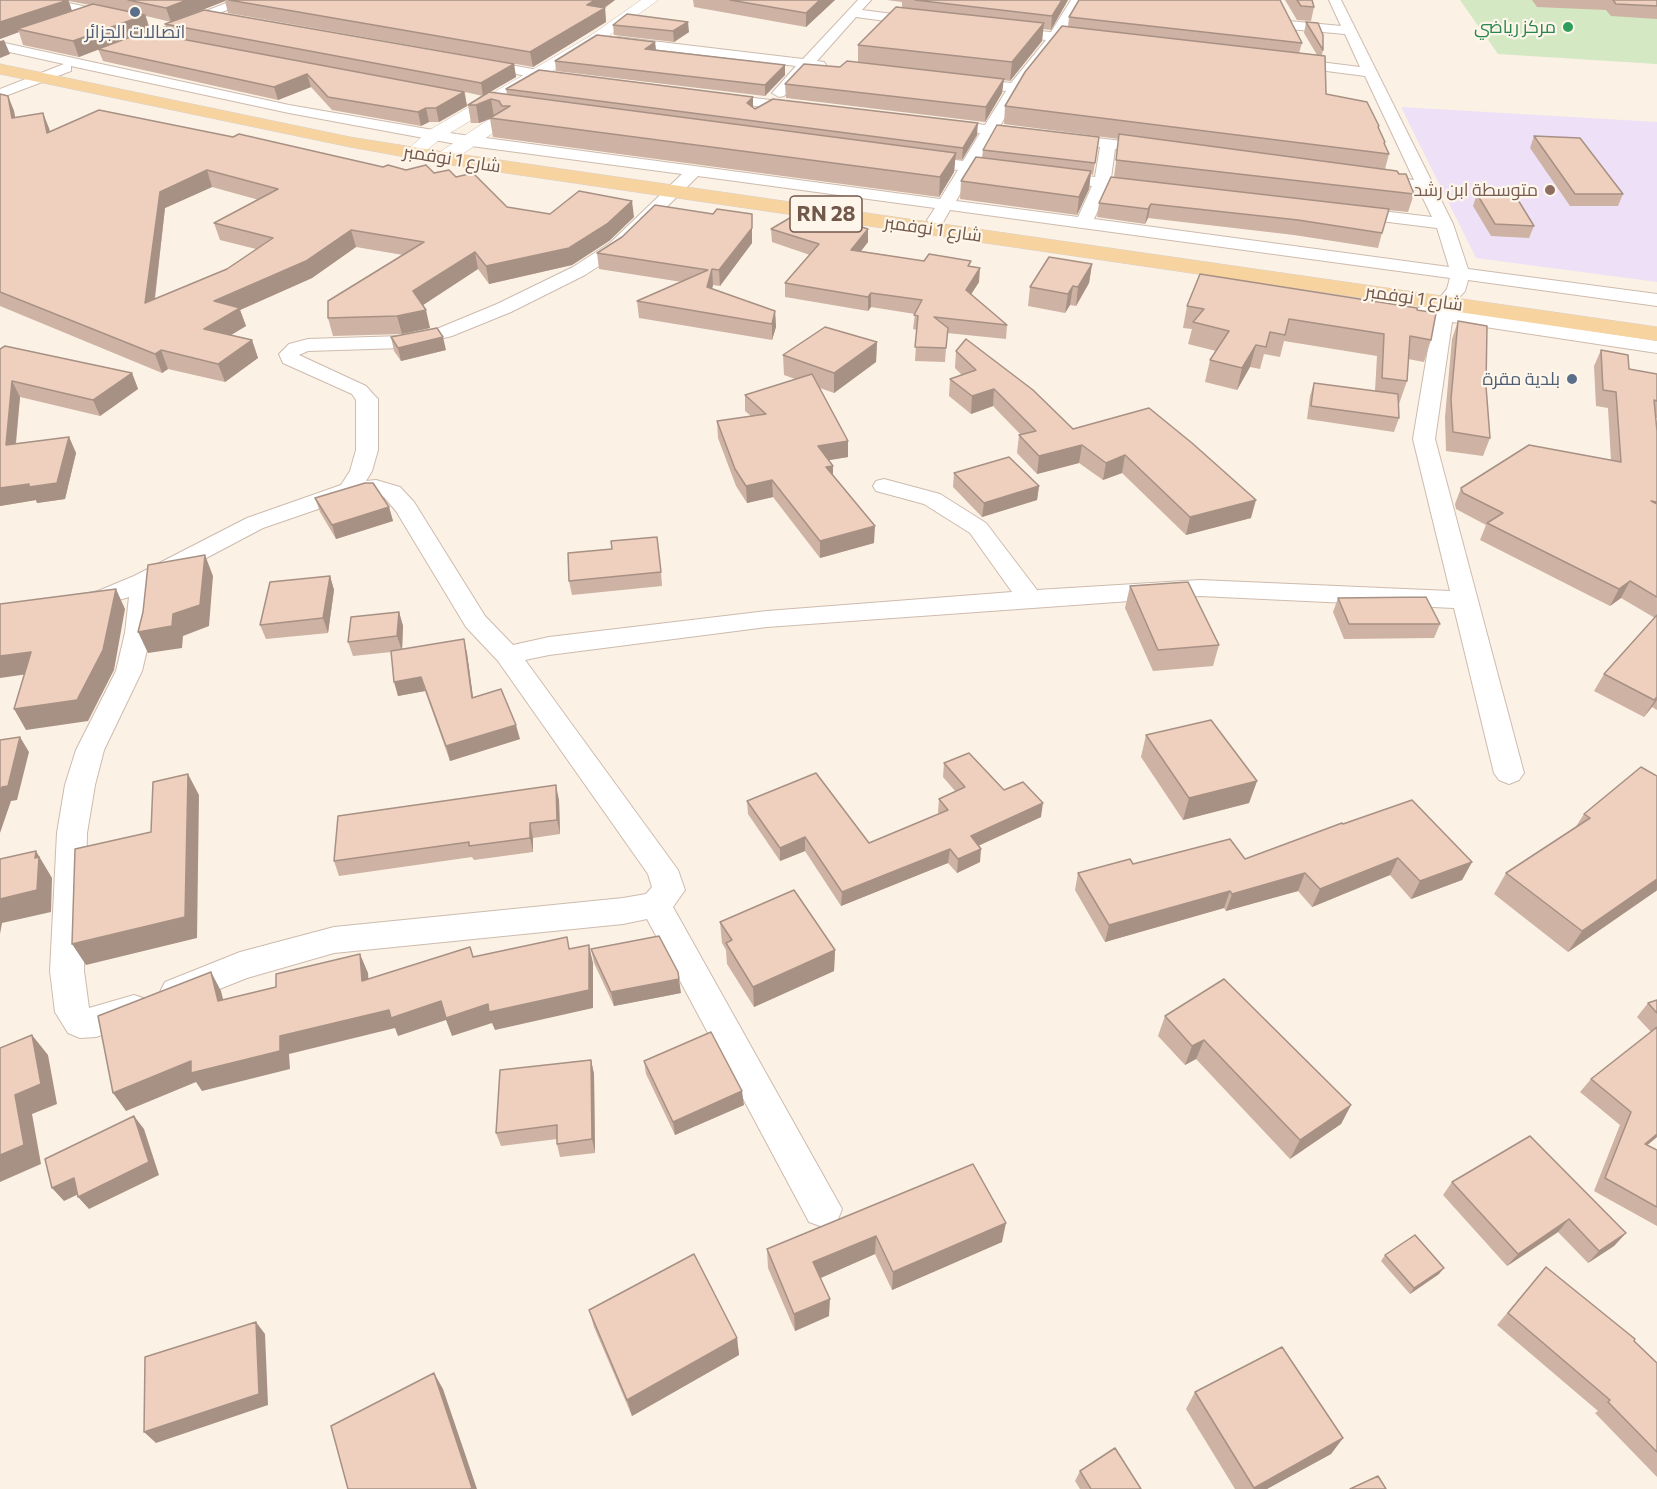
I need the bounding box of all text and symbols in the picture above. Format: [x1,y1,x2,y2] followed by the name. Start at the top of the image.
[128,5,142,19] marker: اتصالات الجزائر
[1474,16,1556,38] place label: مركز رياضي
[1561,20,1575,34] marker: مركز رياضي
[85,21,185,43] place label: اتصالات الجزائر
[402,141,502,177] street label: شارع 1 نوفمبر
[1414,179,1538,201] place label: متوسطة ابن رشد
[1543,183,1557,197] marker: متوسطة ابن رشد
[790,196,862,232] road number: RN 28
[883,211,983,247] street label: شارع 1 نوفمبر
[1364,280,1464,316] street label: شارع 1 نوفمبر
[1482,368,1560,390] place label: بلدية مقرة
[1565,372,1579,386] marker: بلدية مقرة

